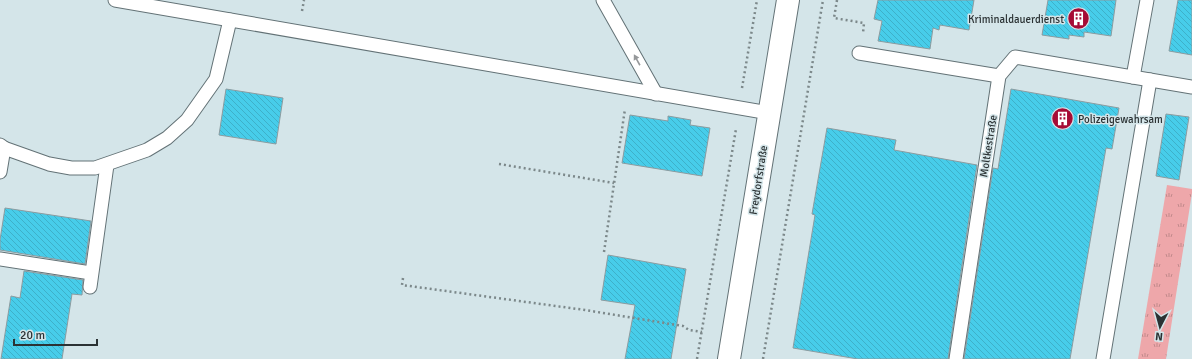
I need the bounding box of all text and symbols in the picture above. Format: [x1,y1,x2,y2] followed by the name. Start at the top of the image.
[1066,6,1092,32] building icon: Kriminaldauerdienst
[968,13,1064,26] place label: Kriminaldauerdienst
[633,54,640,66] one-way arrow
[1049,106,1075,132] building icon: Polizeigewahrsam
[1078,113,1163,126] place label: Polizeigewahrsam
[977,114,1000,178] street label: Moltkestraße
[747,145,770,216] street label: Freydorfstraße
[1140,307,1180,347] north arrow
[14,321,97,347] scale bar
[20,328,45,343] text: 20 m
[1155,330,1163,343] text: N

